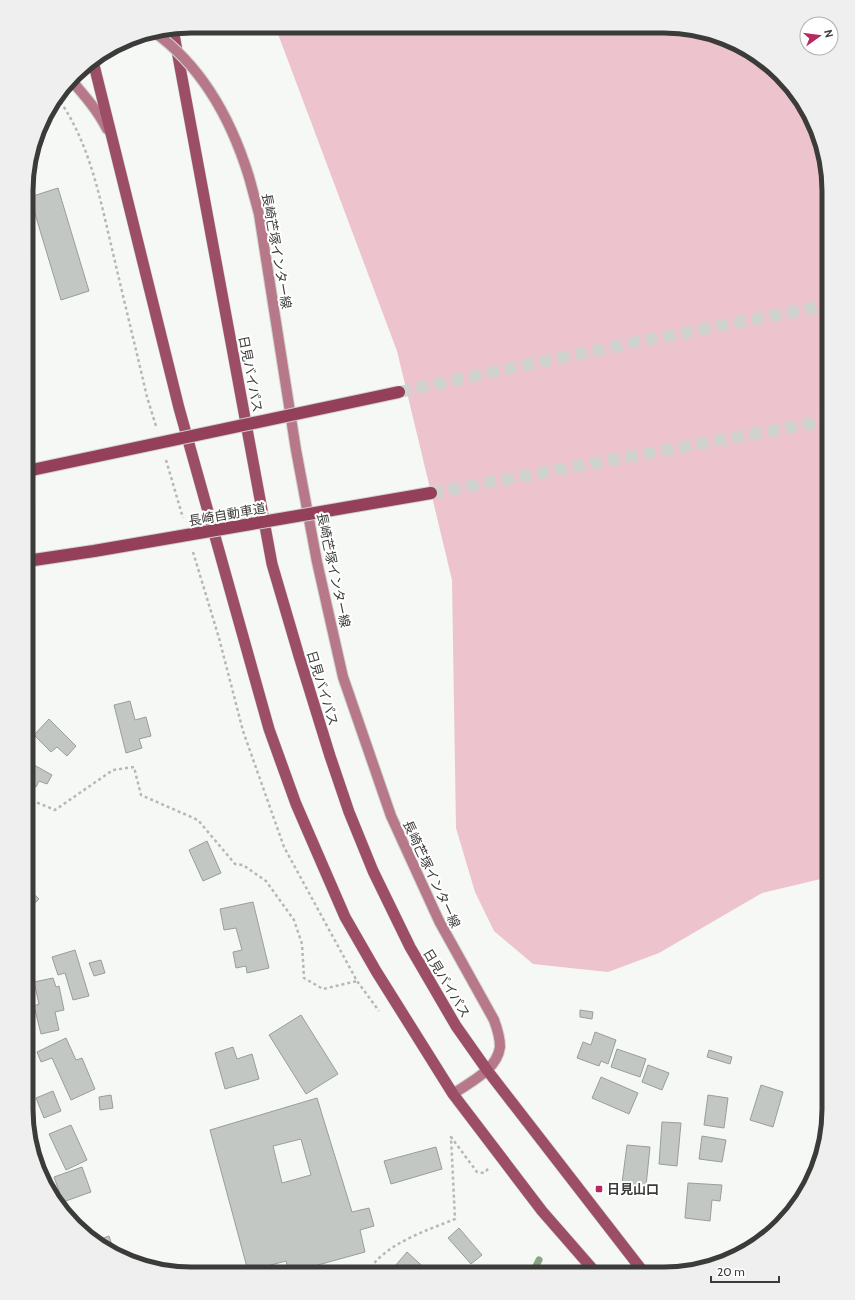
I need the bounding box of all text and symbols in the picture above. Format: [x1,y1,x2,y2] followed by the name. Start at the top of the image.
[799,16,839,56] north arrow
[821,28,836,39] text: N
[259,192,295,310] street label: 長崎芒塚インター線
[236,334,266,414] street label: 日見バイパス
[187,499,267,529] street label: 長崎自動車道
[314,511,354,629] street label: 長崎芒塚インター線
[304,648,342,728] street label: 日見バイパス
[400,818,464,930] street label: 長崎芒塚インター線
[420,946,474,1020] street label: 日見バイパス
[607,1181,659,1197] place label: 日見山口
[594,1184,604,1194] marker: 日見山口
[711,1258,779,1284] scale bar
[717,1264,745,1279] text: 20 m

